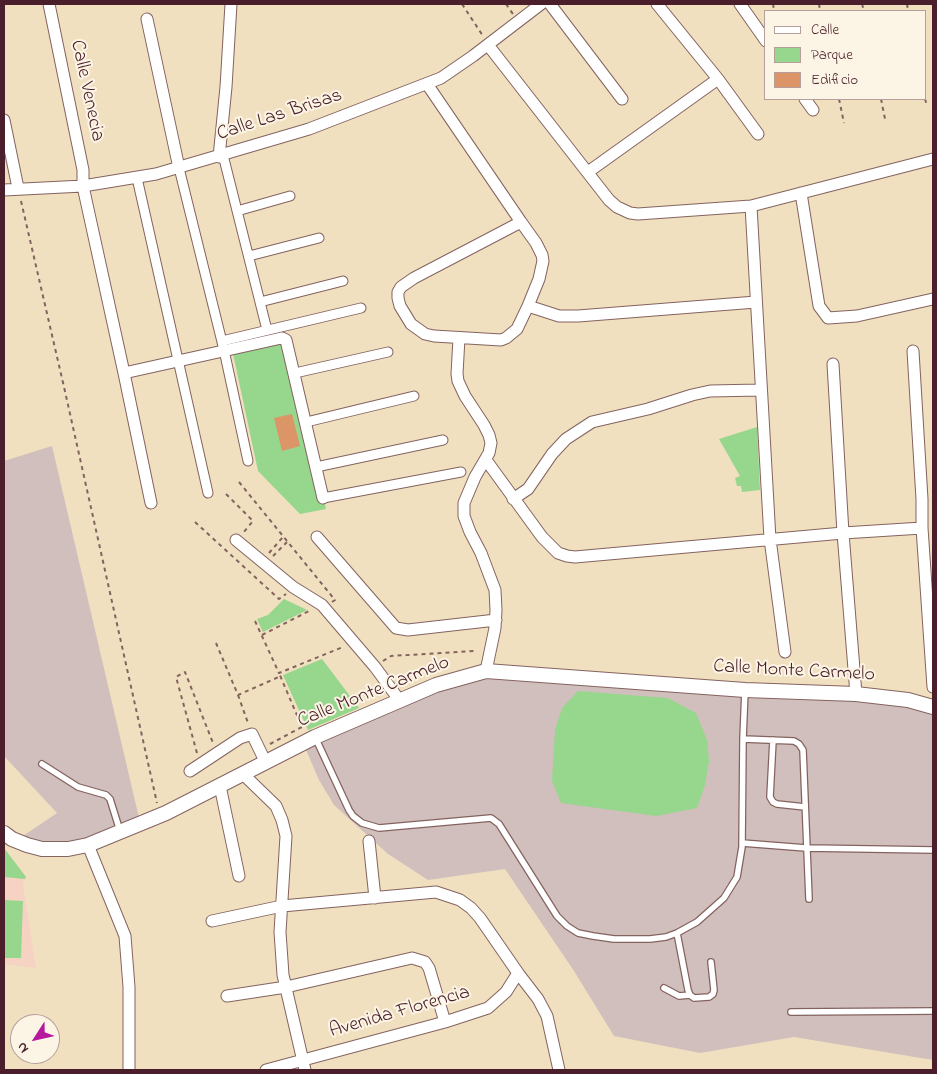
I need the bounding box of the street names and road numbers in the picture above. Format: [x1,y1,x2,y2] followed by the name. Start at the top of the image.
[64,38,108,144] street label: Calle Venecia
[214,84,346,148] street label: Calle Las Brisas
[295,652,453,734] street label: Calle Monte Carmelo
[713,656,875,688] street label: Calle Monte Carmelo
[327,981,473,1045] street label: Avenida Florencia

